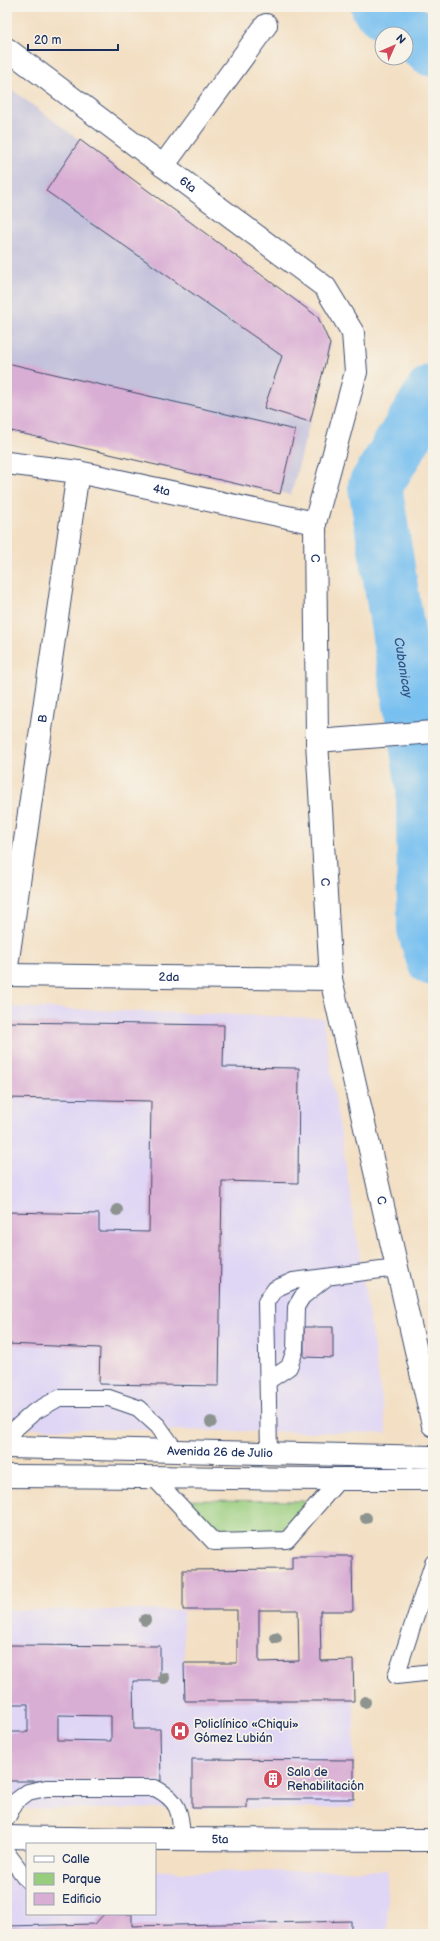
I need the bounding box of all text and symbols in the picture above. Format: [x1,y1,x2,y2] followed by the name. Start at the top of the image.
[28,26,118,52] scale bar
[374,26,414,66] north arrow
[393,32,408,47] text: N
[34,33,61,48] text: 20 m
[176,174,199,196] street label: 6ta
[151,481,172,500] street label: 4ta
[307,554,322,563] street label: C
[390,636,416,700] water label: Cubanicay
[35,713,51,724] street label: B
[317,877,333,887] street label: C
[158,970,180,985] street label: 2da
[373,1195,389,1207] street label: C
[167,1444,273,1461] street label: Avenida 26 de Julio
[194,1717,299,1746] place label: Policlínico «Chiqui» Gómez Lubián
[169,1720,191,1742] hospital icon: Policlínico «Chiqui» Gómez Lubián
[287,1765,364,1794] place label: Sala de Rehabilitación
[262,1768,284,1790] building icon: Sala de Rehabilitación
[211,1832,229,1847] street label: 5ta
[26,1843,156,1915] legend
[62,1852,90,1867] text: Calle
[62,1872,101,1887] text: Parque
[62,1892,102,1907] text: Edificio

